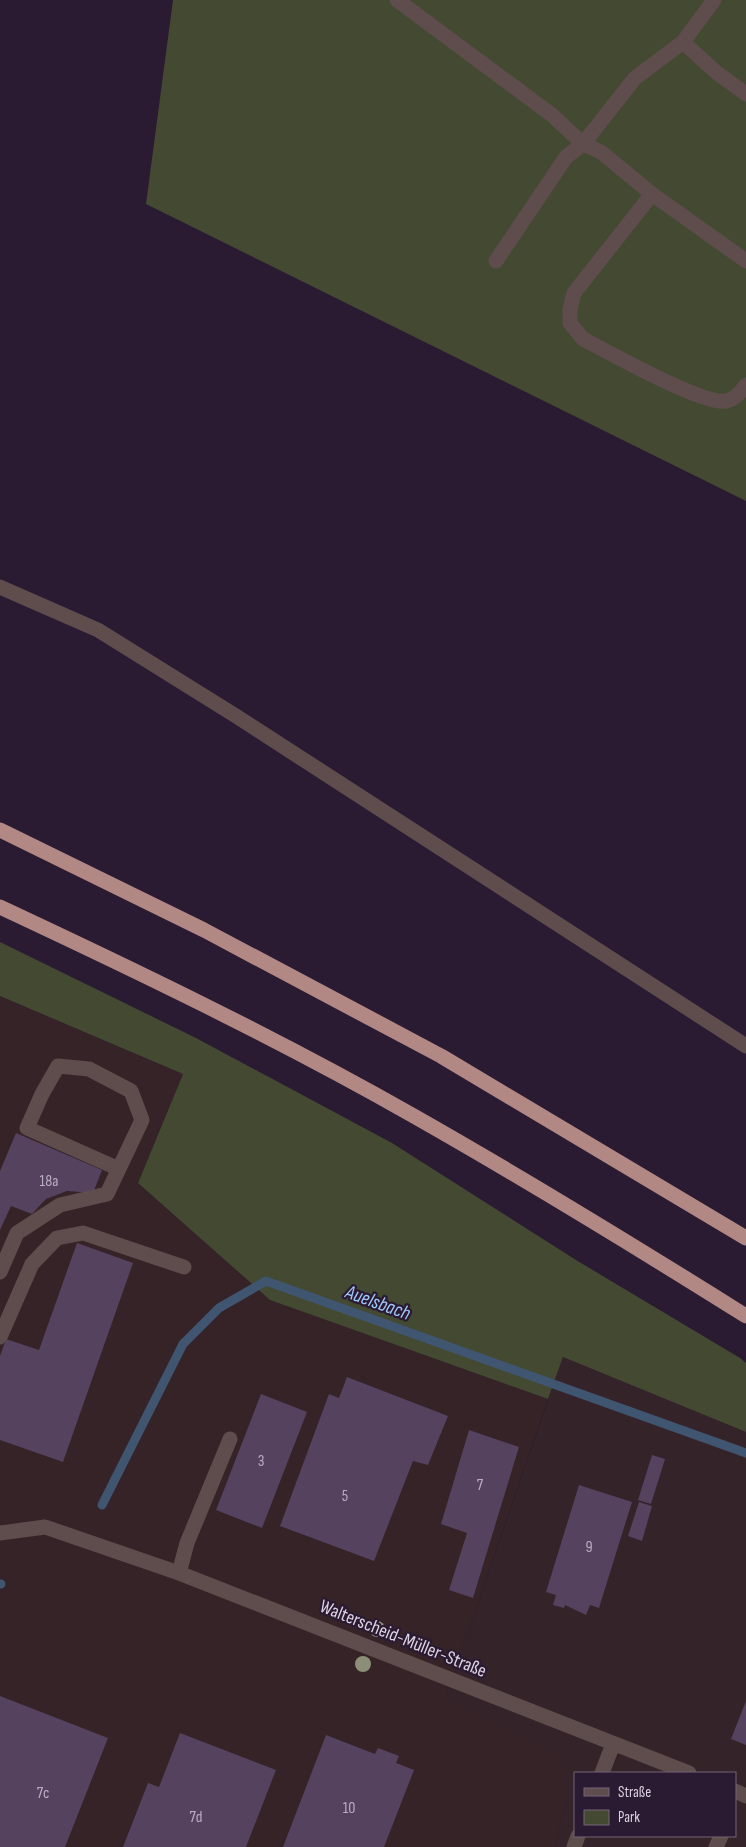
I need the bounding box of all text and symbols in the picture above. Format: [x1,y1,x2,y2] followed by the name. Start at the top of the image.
[40,1172,58,1191] house number: 18a
[341,1280,414,1326] water label: Auelsbach
[258,1452,264,1471] house number: 3
[477,1476,484,1495] house number: 7
[342,1487,348,1506] house number: 5
[585,1538,593,1557] house number: 9
[316,1595,490,1683] street label: Walterscheid-Müller-Straße
[574,1772,736,1837] legend
[618,1783,651,1802] text: Straße
[37,1784,49,1803] house number: 7c
[343,1799,355,1818] house number: 10
[190,1808,202,1827] house number: 7d
[618,1808,640,1827] text: Park

